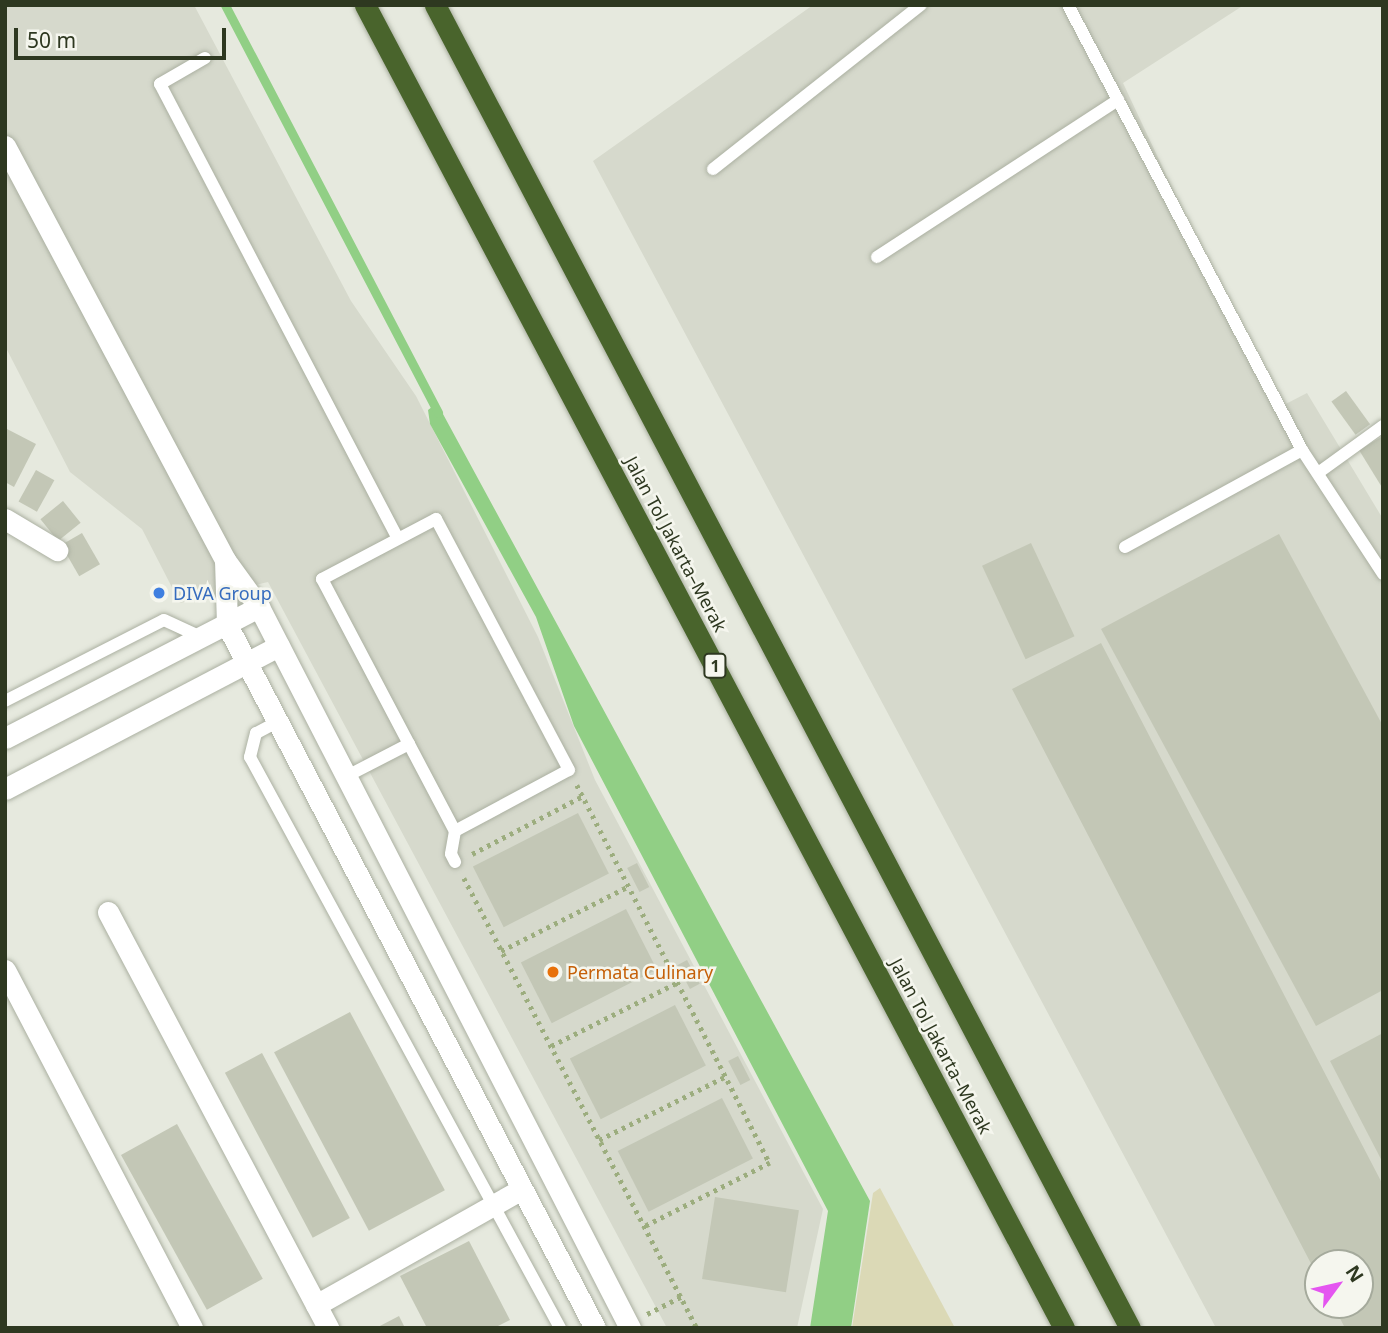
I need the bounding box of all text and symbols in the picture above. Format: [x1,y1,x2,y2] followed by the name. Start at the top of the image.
[18,14,229,58] scale bar
[27,26,76,54] text: 50 m
[621,453,731,635] street label: Jalan Tol Jakarta–Merak
[173,582,272,604] place label: DIVA Group
[151,585,167,601] marker: DIVA Group
[703,653,727,678] road number: 1
[886,955,996,1137] street label: Jalan Tol Jakarta–Merak
[567,961,713,983] place label: Permata Culinary
[545,964,561,980] marker: Permata Culinary
[1304,1249,1374,1319] north arrow
[1340,1260,1370,1287] text: N

